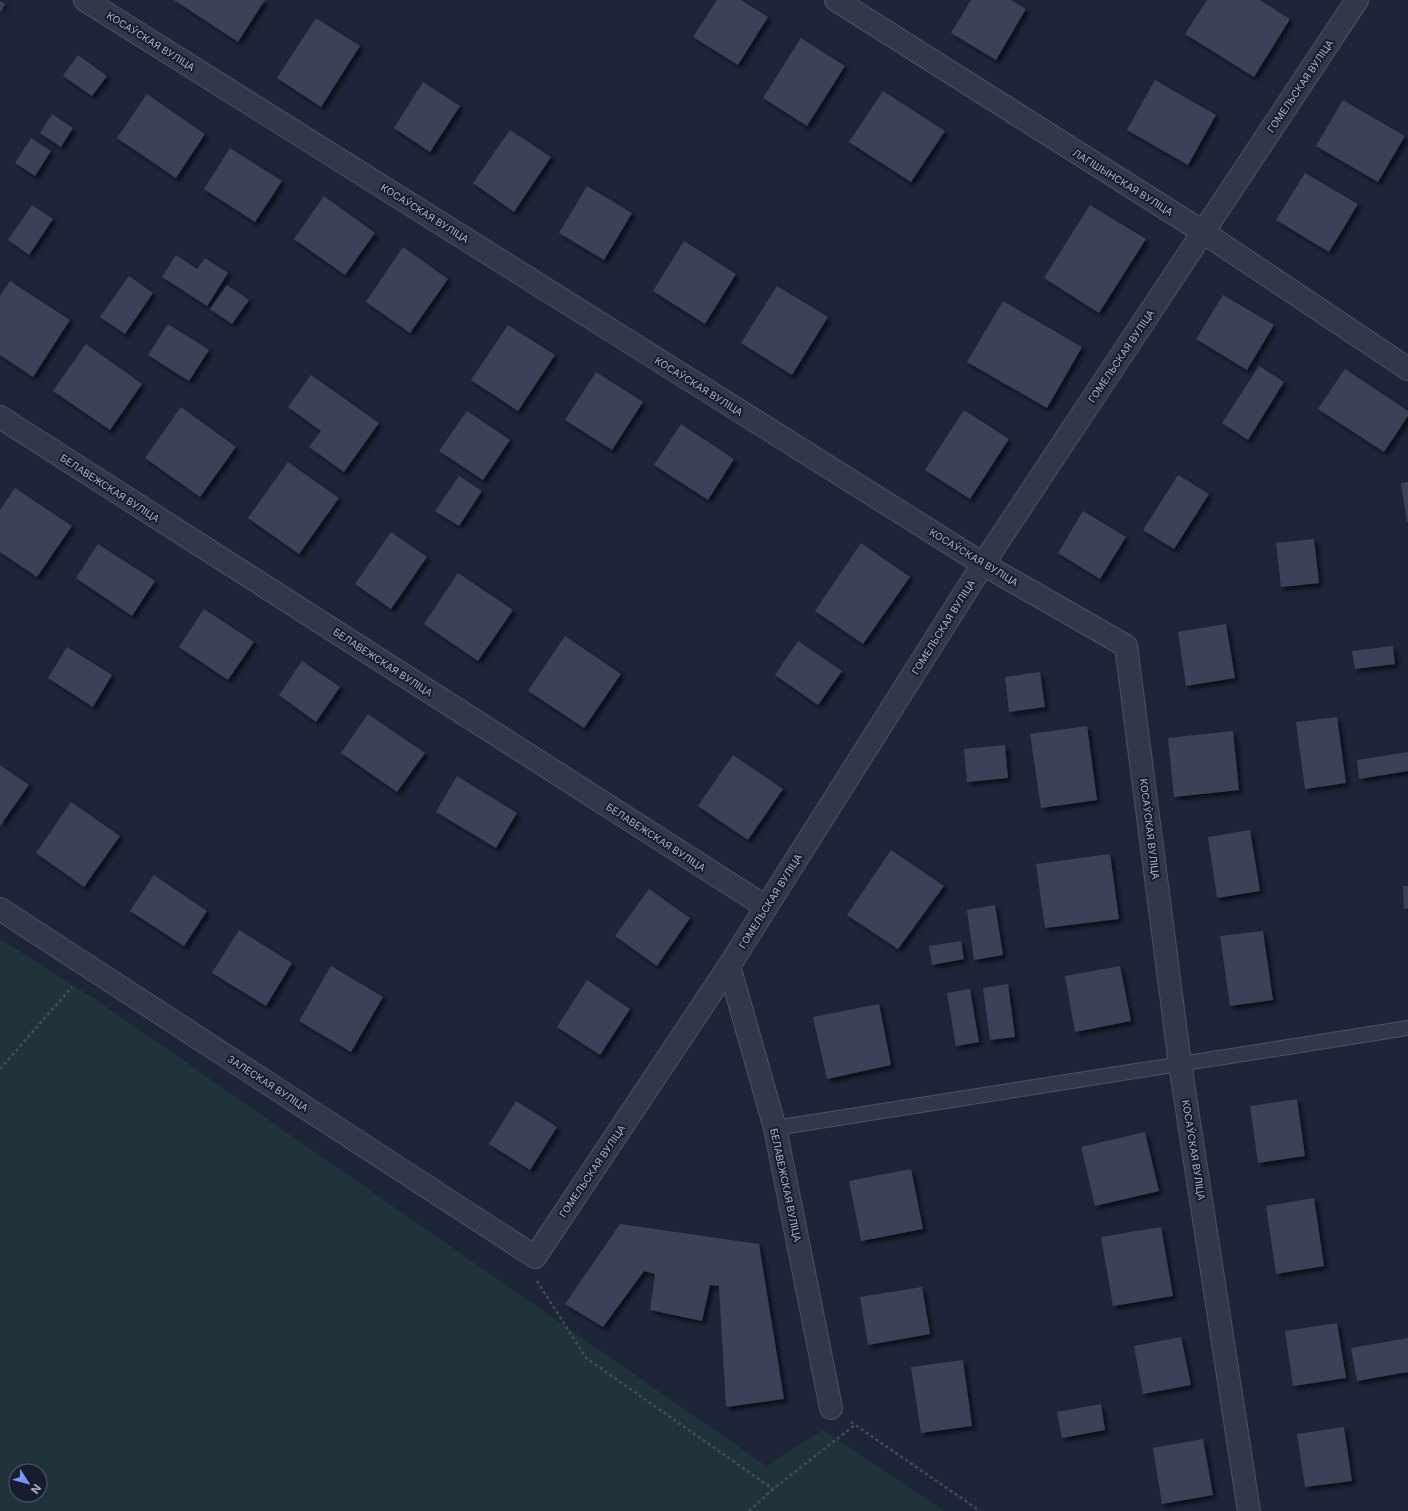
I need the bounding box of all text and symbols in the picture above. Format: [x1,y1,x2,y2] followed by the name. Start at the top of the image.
[105,8,198,73] street label: КОСАЎСКАЯ ВУЛІЦА
[1264,37,1336,135] street label: ГОМЕЛЬСКАЯ ВУЛІЦА
[1071,146,1175,218] street label: ЛАГІШЫНСКАЯ ВУЛІЦА
[379,180,472,245] street label: КОСАЎСКАЯ ВУЛІЦА
[1085,307,1157,405] street label: ГОМЕЛЬСКАЯ ВУЛІЦА
[653,353,746,418] street label: КОСАЎСКАЯ ВУЛІЦА
[58,451,162,525] street label: БЕЛАВЕЖСКАЯ ВУЛІЦА
[927,525,1021,588] street label: КОСАЎСКАЯ ВУЛІЦА
[909,577,977,677] street label: ГОМЕЛЬСКАЯ ВУЛІЦА
[331,625,435,699] street label: БЕЛАВЕЖСКАЯ ВУЛІЦА
[1138,778,1163,880] street label: КОСАЎСКАЯ ВУЛІЦА
[604,800,708,874] street label: БЕЛАВЕЖСКАЯ ВУЛІЦА
[736,851,804,951] street label: ГОМЕЛЬСКАЯ ВУЛІЦА
[225,1052,311,1114] street label: ЗАЛЕСКАЯ ВУЛІЦА
[1180,1099,1209,1201] street label: КОСАЎСКАЯ ВУЛІЦА
[556,1122,628,1220] street label: ГОМЕЛЬСКАЯ ВУЛІЦА
[768,1127,804,1243] street label: БЕЛАВЕЖСКАЯ ВУЛІЦА
[8,1463,48,1503] north arrow
[28,1481,44,1496] text: N

